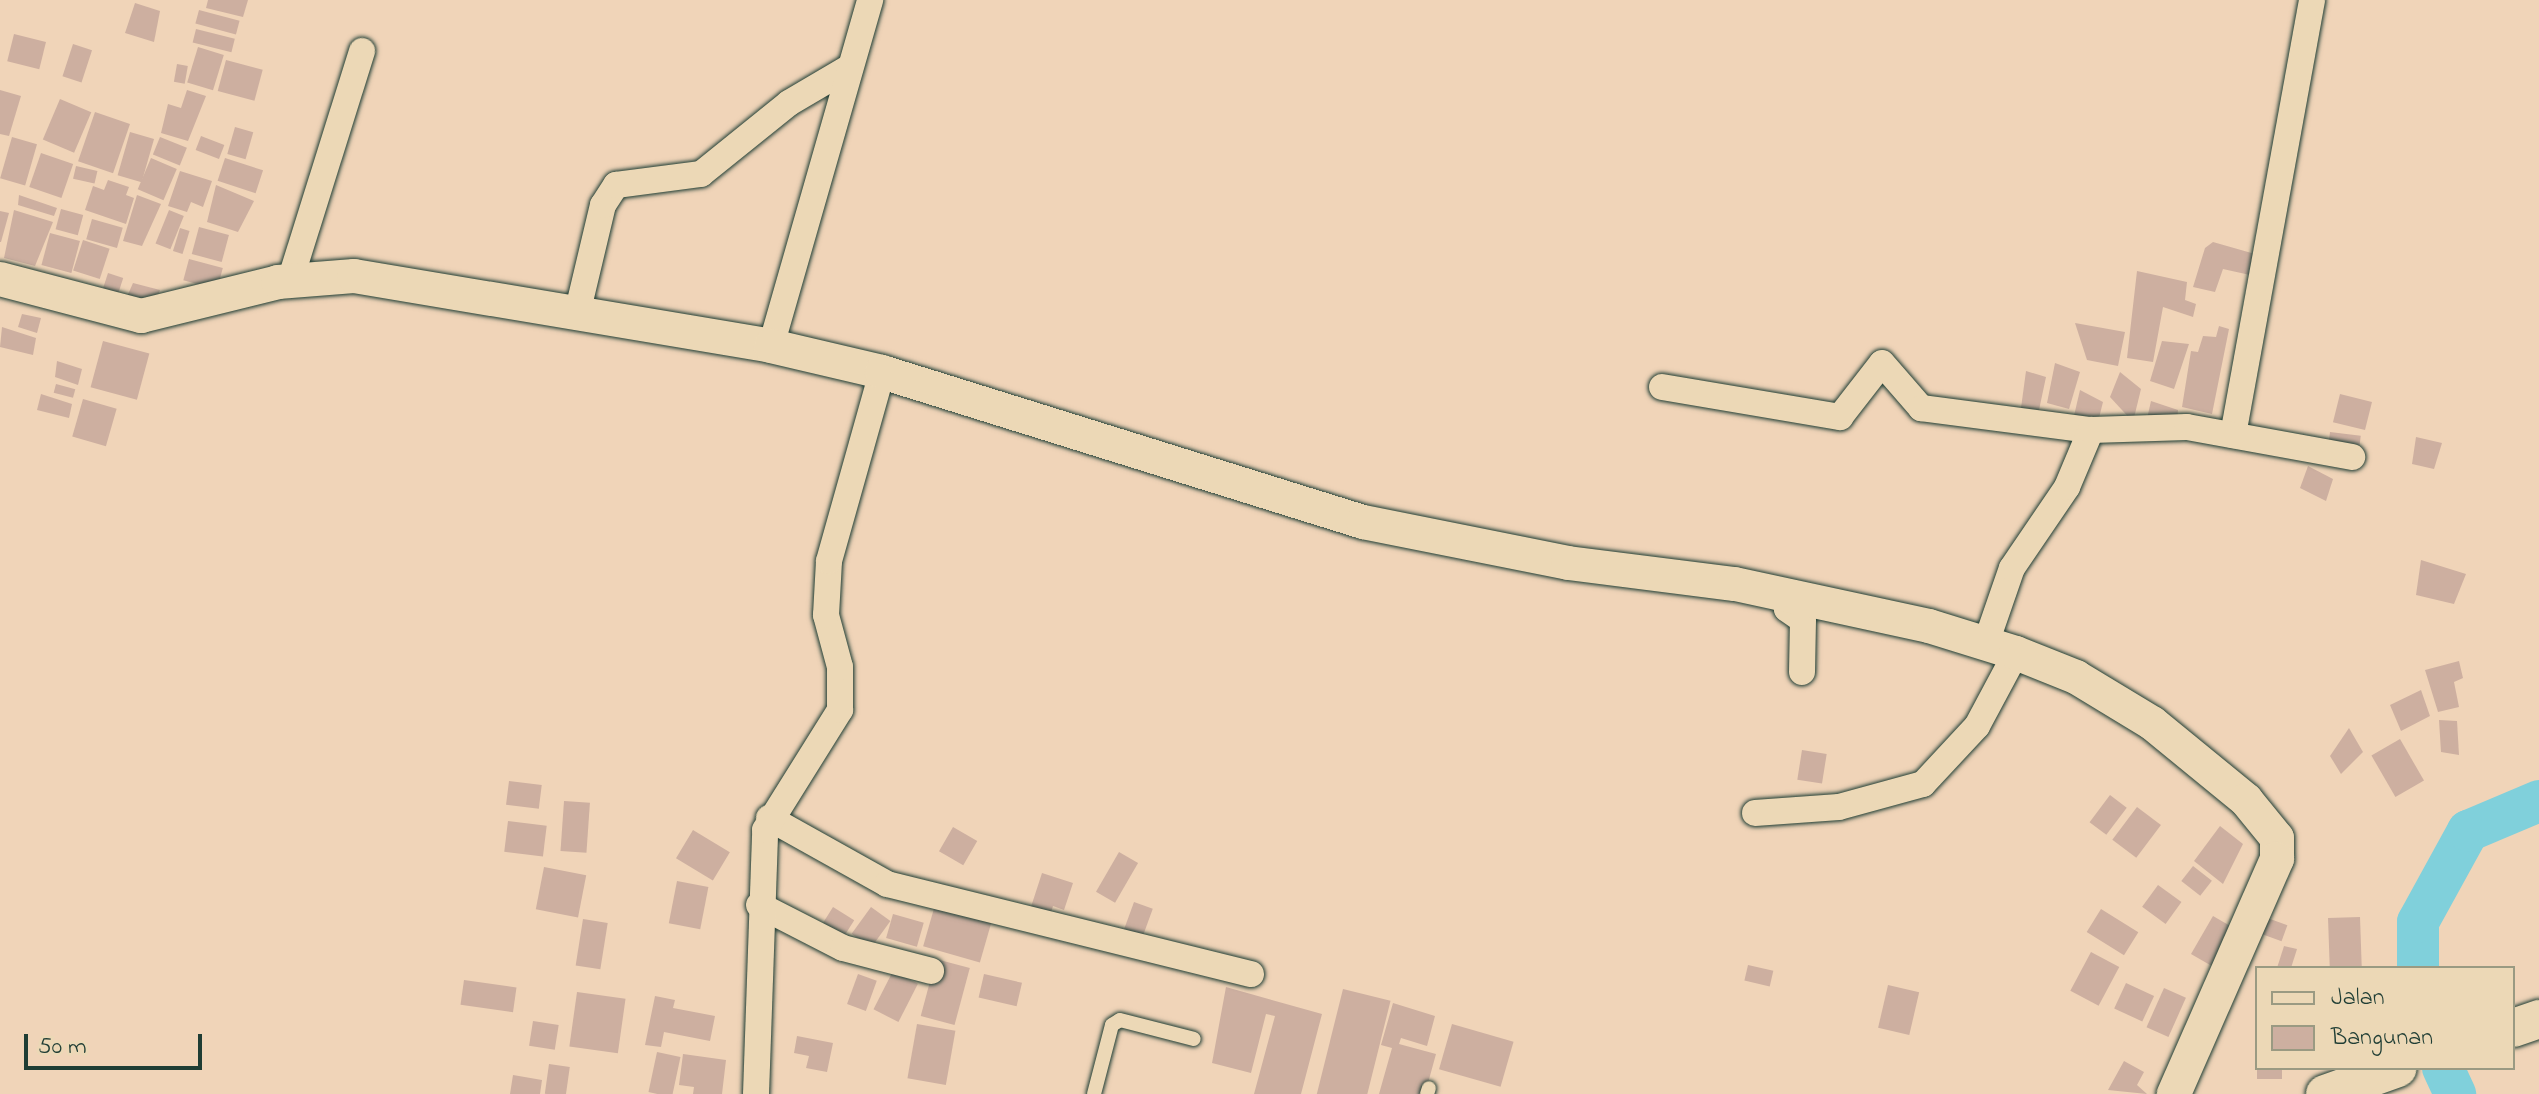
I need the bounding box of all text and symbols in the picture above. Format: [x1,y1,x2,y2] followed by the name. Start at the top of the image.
[2255,966,2515,1070] legend
[2331,981,2385,1016] text: Jalan
[28,1018,206,1068] scale bar
[2331,1021,2433,1056] text: Bangunan
[38,1030,87,1065] text: 50 m

